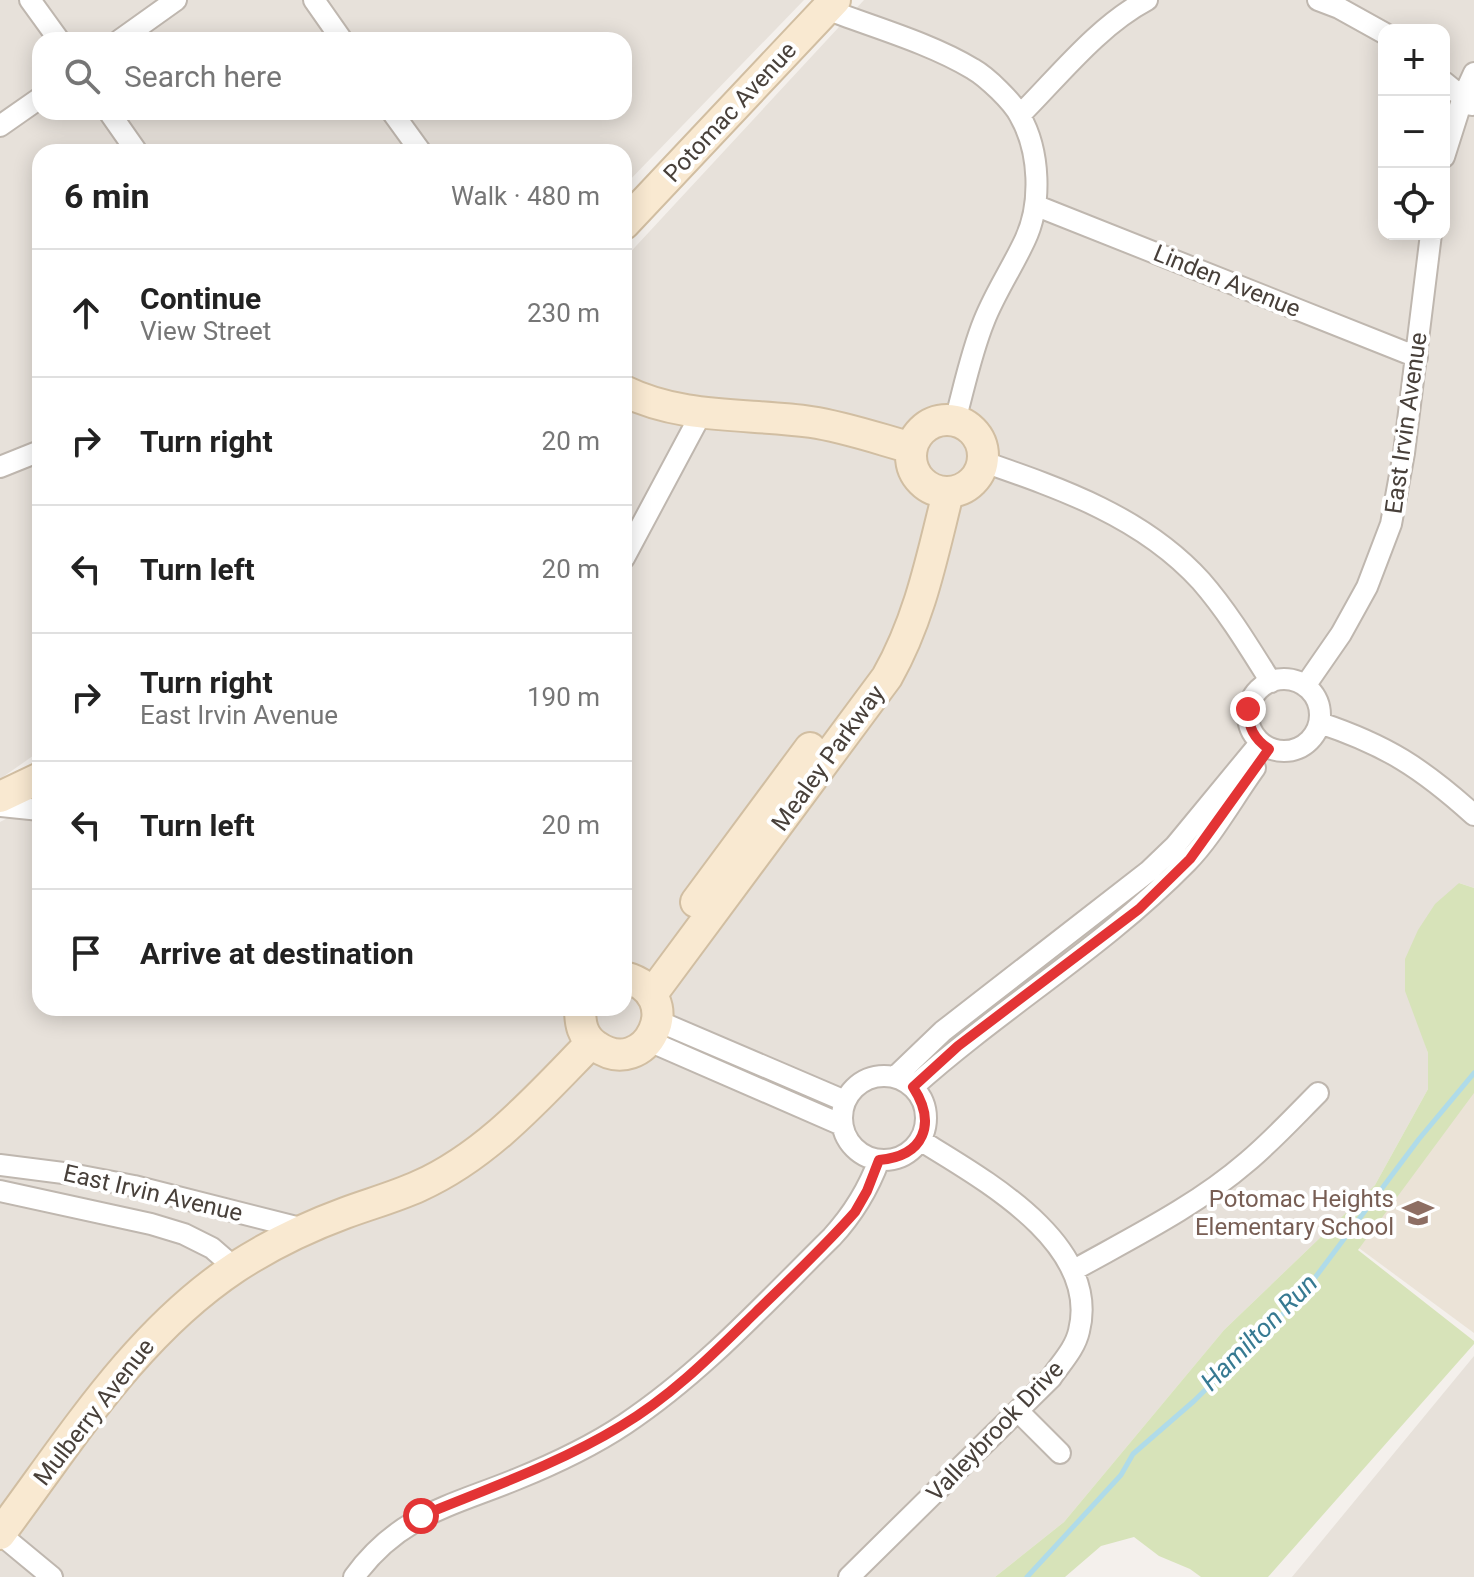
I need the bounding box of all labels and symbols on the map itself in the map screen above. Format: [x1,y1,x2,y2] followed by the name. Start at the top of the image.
[658,36,802,188] street label: Potomac Avenue
[1149,239,1305,323] street label: Linden Avenue
[1379,330,1433,516] street label: East Irvin Avenue
[766,679,891,836] street label: Mealey Parkway
[1230,691,1266,727] route end
[61,1159,245,1227] street label: East Irvin Avenue
[1195,1185,1394,1241] place label: Potomac Heights Elementary School
[1401,1196,1435,1230] school or university icon: Potomac Heights Elementary School
[1195,1268,1323,1396] water label: Hamilton Run
[28,1333,160,1491] street label: Mulberry Avenue
[921,1355,1069,1507] street label: Valleybrook Drive
[403,1498,439,1534] route start

